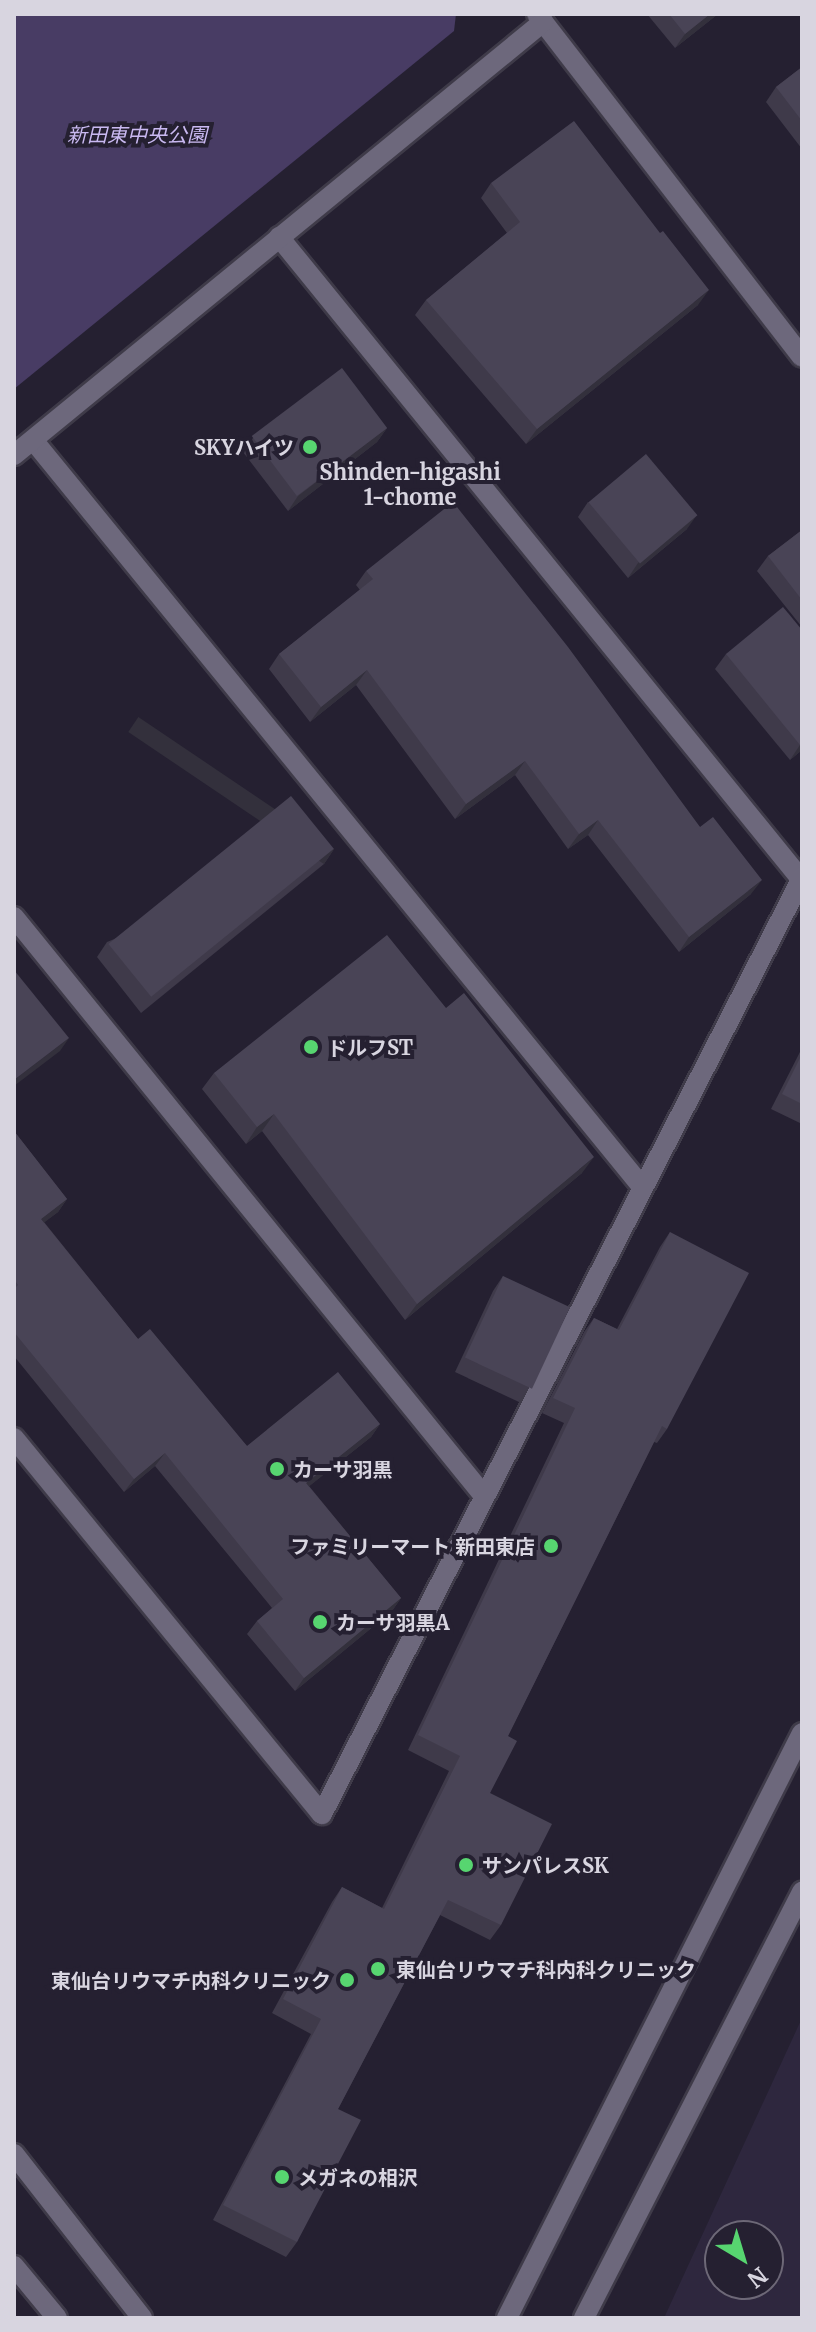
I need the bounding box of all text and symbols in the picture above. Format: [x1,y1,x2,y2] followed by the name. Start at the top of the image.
[67,122,207,146] park label: 新田東中央公園
[194,435,294,459] place label: SKYハイツ
[301,438,319,456] marker: SKYハイツ
[319,459,501,510] district label: Shinden-higashi 1-chome
[327,1035,413,1059] place label: ドルフST
[302,1038,320,1056] marker: ドルフST
[293,1457,393,1481] place label: カーサ羽黒
[268,1460,286,1478] marker: カーサ羽黒
[290,1534,535,1558] place label: ファミリーマート 新田東店
[542,1537,560,1555] marker: ファミリーマート 新田東店
[336,1610,450,1634] place label: カーサ羽黒A
[311,1613,329,1631] marker: カーサ羽黒A
[482,1853,609,1877] place label: サンパレスSK
[457,1856,475,1874] marker: サンパレスSK
[396,1957,696,1981] place label: 東仙台リウマチ科内科クリニック
[367,1958,389,1980] marker: 東仙台リウマチ科内科クリニック
[51,1968,331,1992] place label: 東仙台リウマチ内科クリニック
[338,1971,356,1989] marker: 東仙台リウマチ内科クリニック
[298,2165,418,2189] place label: メガネの相沢
[273,2168,291,2186] marker: メガネの相沢
[704,2220,784,2300] north arrow
[742,2261,773,2294] text: N

